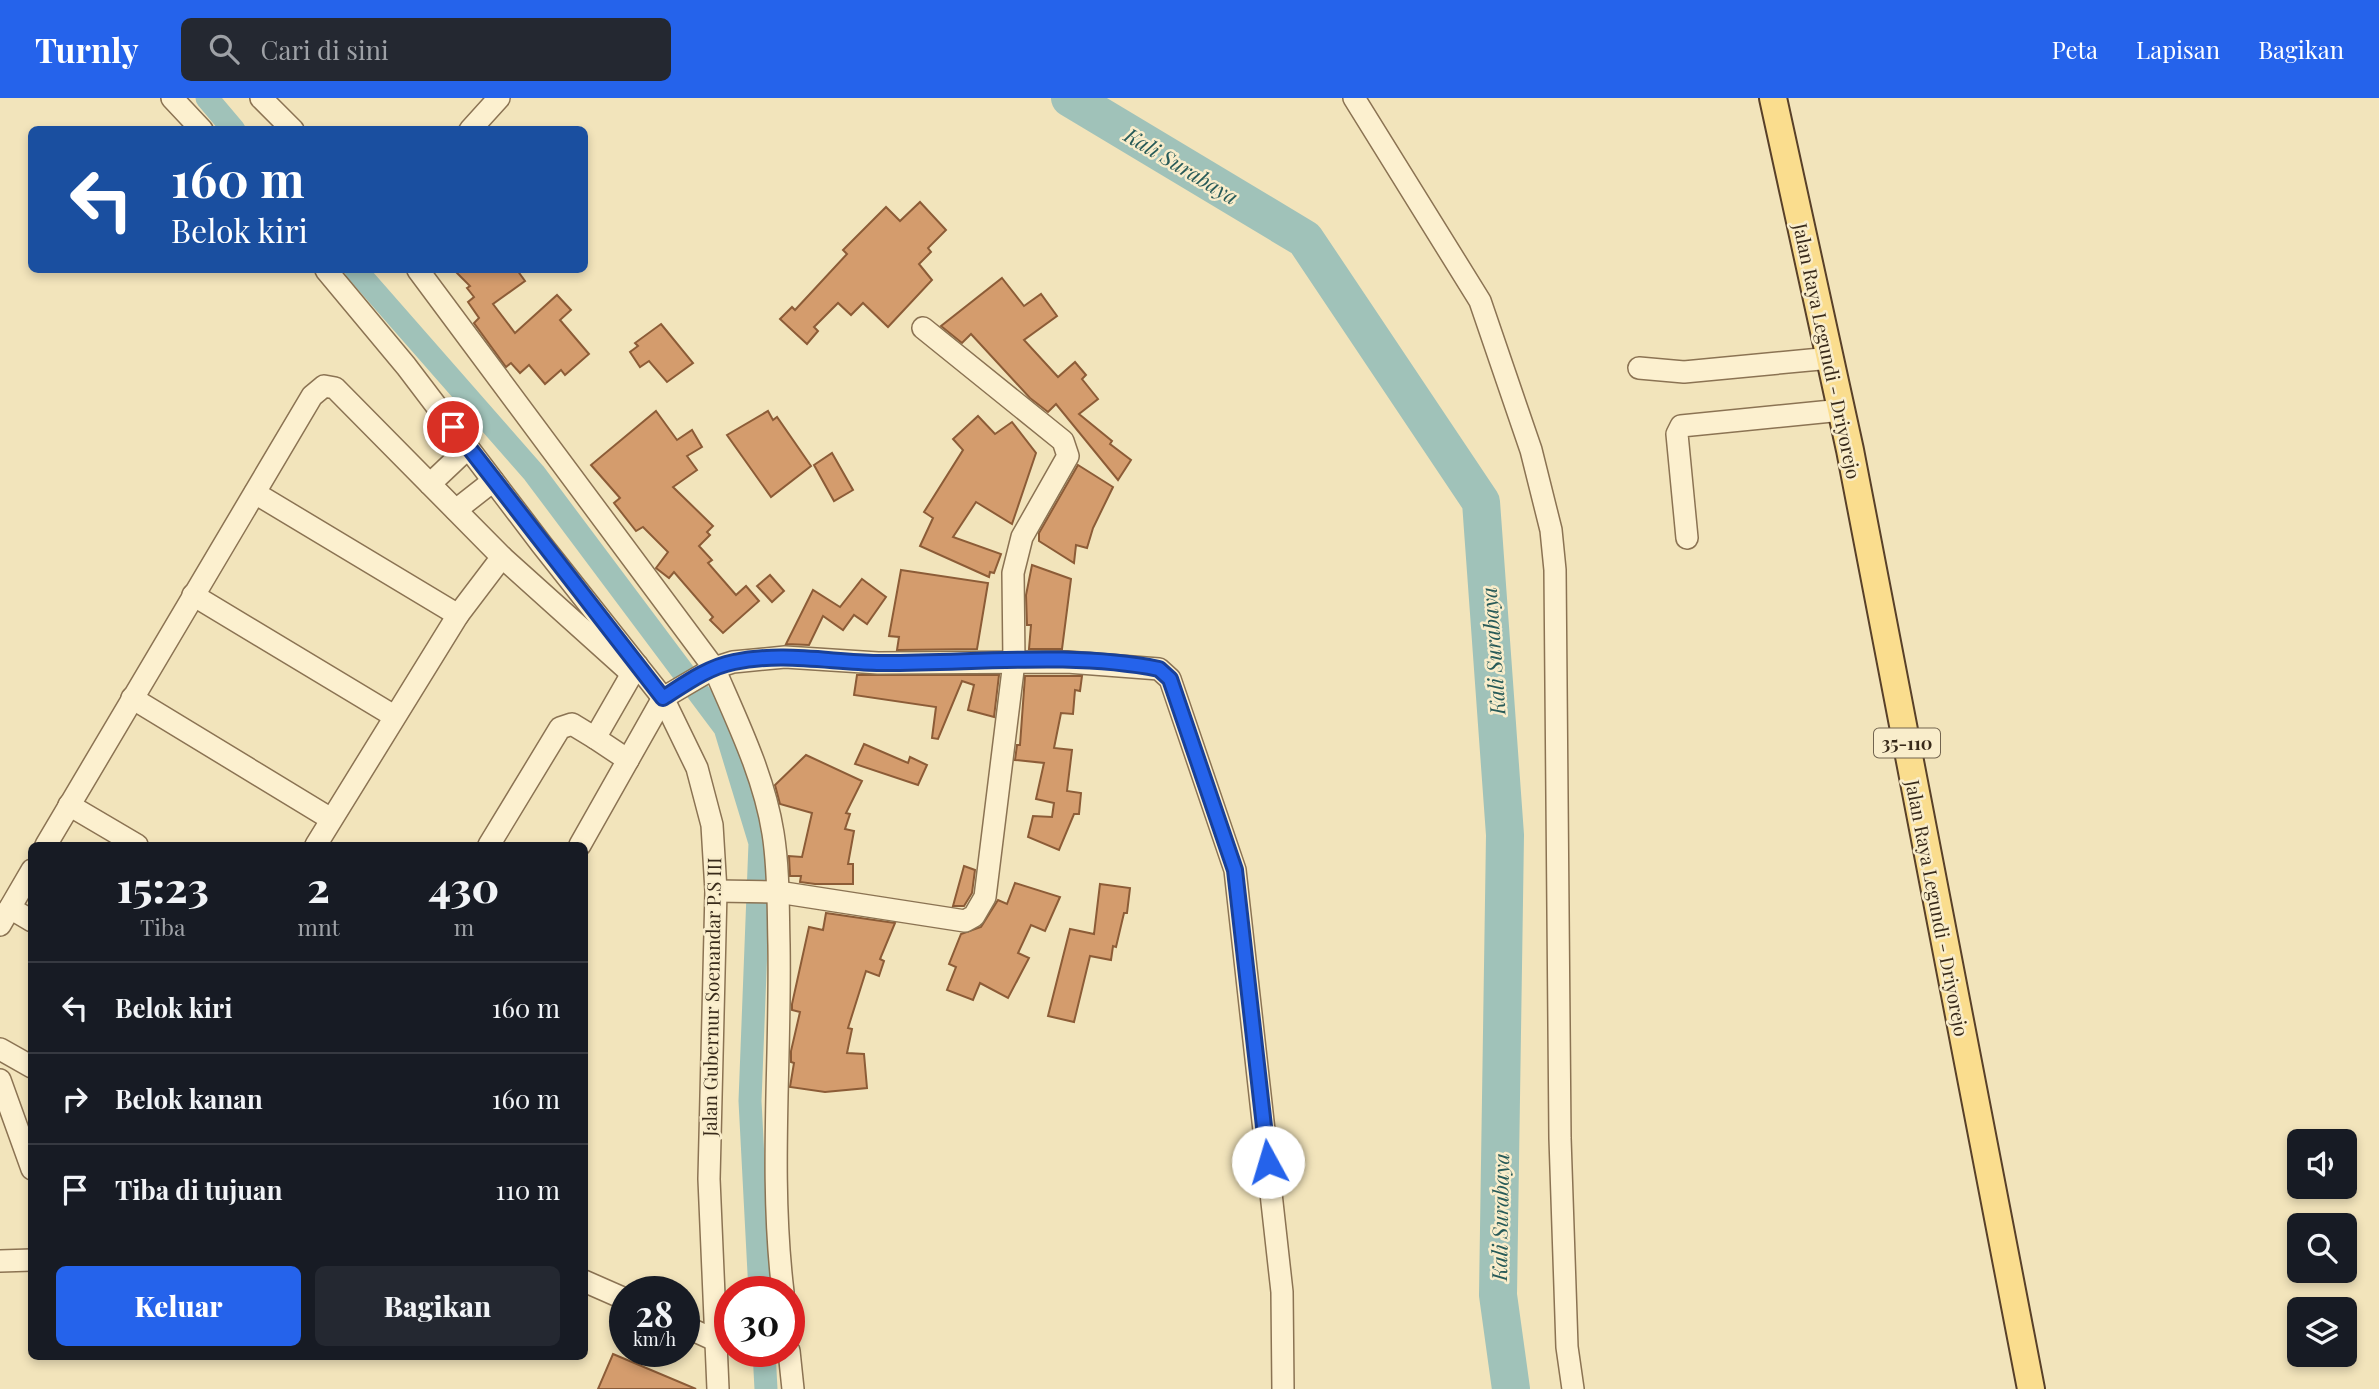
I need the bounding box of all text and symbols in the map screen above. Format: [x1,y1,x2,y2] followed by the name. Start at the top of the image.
[181,18,671,81] search box
[35,27,139,71] text: Turnly
[205,30,243,68] icon: search
[261,32,389,67] text: Cari di sini
[2052,33,2098,65] text: Peta
[2136,33,2220,65] text: Lapisan
[2258,33,2344,65] text: Bagikan
[1119,120,1244,210] water label: Kali Surabaya
[171,145,305,210] text: 160 m
[56,154,147,245] icon: left
[171,208,308,251] text: Belok kiri
[1788,220,1868,481] street label: Jalan Raya Legundi - Driyorejo
[423,397,483,457] pin
[434,408,472,446] icon: arrive
[1474,586,1510,717] water label: Kali Surabaya
[1874,728,1940,758] road number: 35-110
[1900,777,1976,1038] street label: Jalan Raya Legundi - Driyorejo
[696,857,726,1138] street label: Jalan Gubernur Soenandar P.S III
[117,858,209,914] text: 15:23
[307,858,330,914] text: 2
[429,858,499,914] text: 430
[140,911,185,942] text: Tiba
[297,911,340,942] text: mnt
[454,911,474,942] text: m
[56,989,94,1027] icon: left
[115,990,232,1025] text: Belok kiri
[492,990,560,1025] text: 160 m
[56,1080,94,1118] icon: right
[115,1081,263,1116] text: Belok kanan
[492,1081,560,1116] text: 160 m
[1231,1125,1305,1199] position arrow
[2287,1129,2357,1367] map controls
[2287,1129,2357,1199] button: sound
[1484,1153,1514,1282] water label: Kali Surabaya
[56,1171,94,1209] icon: arrive
[115,1172,283,1207] text: Tiba di tujuan
[496,1172,560,1207] text: 110 m
[2287,1213,2357,1283] button: search
[56,1266,301,1346] button: Keluar
[315,1266,560,1346] button: Bagikan
[714,1276,805,1367] speed limit sign: 30
[636,1289,673,1336] text: 28
[2287,1297,2357,1367] button: layers
[633,1327,676,1351] text: km/h

